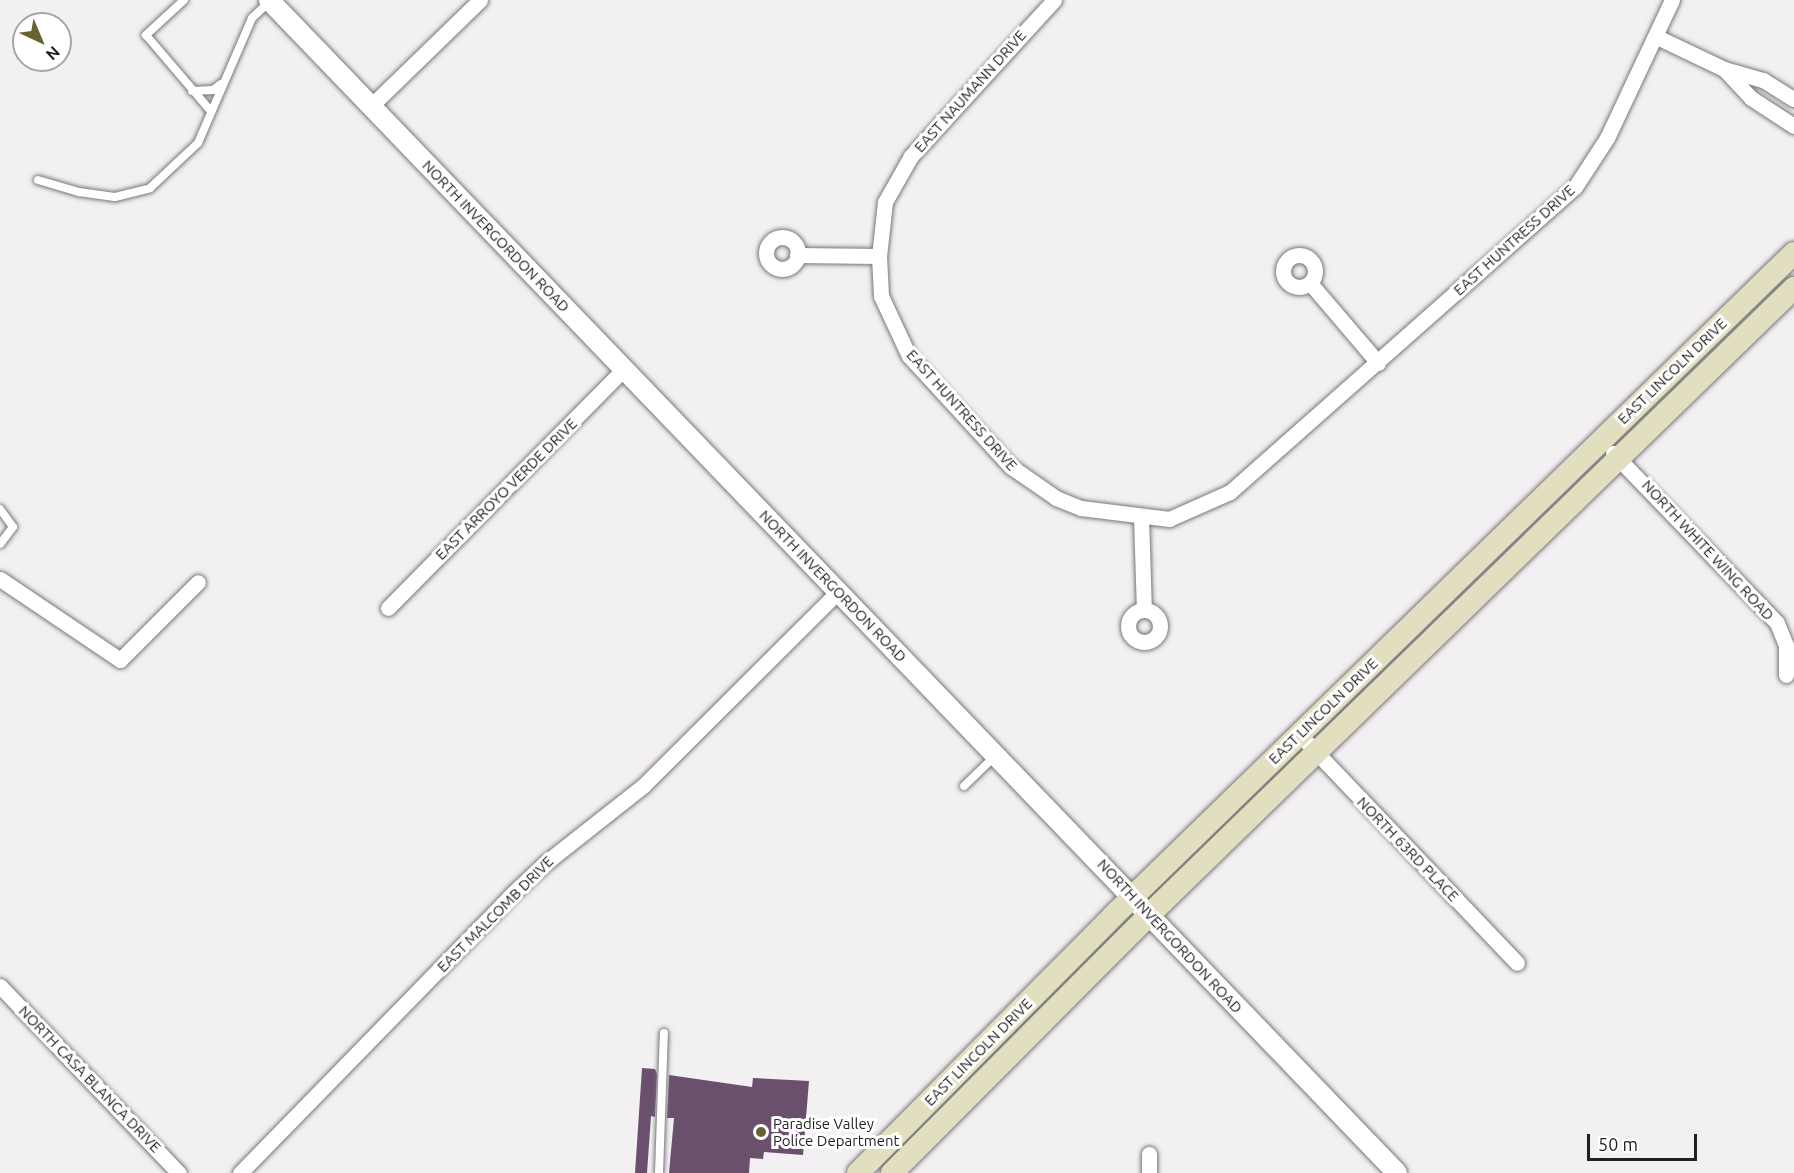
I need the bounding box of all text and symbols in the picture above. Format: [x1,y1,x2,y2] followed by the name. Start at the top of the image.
[12,12,72,72] north arrow
[910,26,1030,156] street label: EAST NAUMANN DRIVE
[43,43,64,64] text: N
[419,156,573,316] street label: NORTH INVERGORDON ROAD
[1450,181,1578,299] street label: EAST HUNTRESS DRIVE
[1614,314,1730,428] street label: EAST LINCOLN DRIVE
[903,346,1021,474] street label: EAST HUNTRESS DRIVE
[432,415,580,563] street label: EAST ARROYO VERDE DRIVE
[1638,476,1778,624] street label: NORTH WHITE WING ROAD
[756,506,910,666] street label: NORTH INVERGORDON ROAD
[1265,654,1381,768] street label: EAST LINCOLN DRIVE
[1353,793,1463,905] street label: NORTH 63RD PLACE
[433,852,557,976] street label: EAST MALCOMB DRIVE
[1094,855,1246,1017] street label: NORTH INVERGORDON ROAD
[921,995,1035,1109] street label: EAST LINCOLN DRIVE
[15,1002,165,1156] street label: NORTH CASA BLANCA DRIVE
[773,1114,899,1149] place label: Paradise Valley Police Department
[1590,1122,1700,1160] scale bar
[754,1125,768,1139] marker: Paradise Valley Police Department
[1598,1134,1638,1154] text: 50 m

